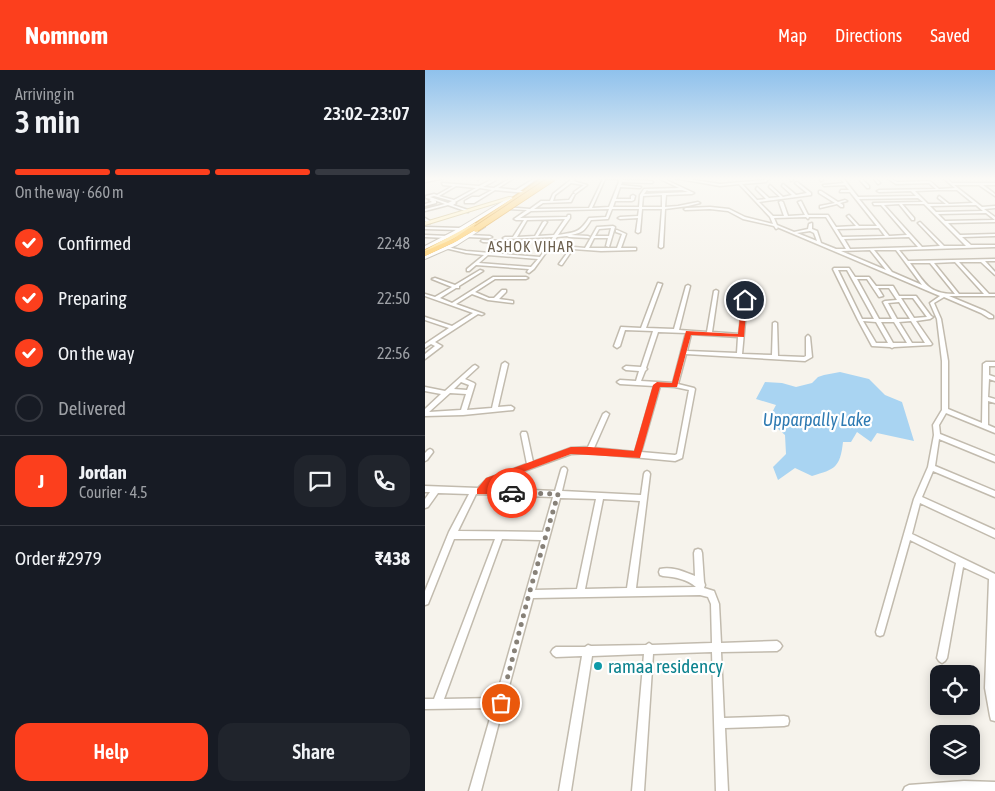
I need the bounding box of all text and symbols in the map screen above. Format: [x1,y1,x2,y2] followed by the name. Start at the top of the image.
[25,22,108,49] text: Nomnom
[778,25,807,46] text: Map
[835,25,902,46] text: Directions
[930,25,970,46] text: Saved
[15,85,75,103] text: Arriving in
[323,102,410,124] text: 23:02–23:07
[15,103,80,140] text: 3 min
[15,183,124,201] text: On the way · 660 m
[15,229,43,257] icon: check
[58,232,131,254] text: Confirmed
[377,234,410,252] text: 22:48
[488,238,574,255] district label: ASHOK VIHAR
[724,279,766,321] pin
[15,284,43,312] icon: check
[731,286,759,314] icon: home
[58,287,127,309] text: Preparing
[377,289,410,307] text: 22:50
[15,339,43,367] icon: check
[58,342,135,364] text: On the way
[377,344,410,362] text: 22:56
[58,397,126,419] text: Delivered
[763,409,871,430] water label: Upparpally Lake
[294,455,346,507] button: chat
[358,455,410,507] button: phone
[79,461,127,483] text: Jordan
[487,468,537,518] courier
[38,470,44,492] text: J
[498,479,526,507] icon: car
[79,483,148,501] text: Courier · 4.5
[15,547,102,569] text: Order #2979
[375,547,410,569] text: ₹438
[608,655,723,677] place label: ramaa residency
[592,660,604,672] marker: ramaa residency
[930,665,980,775] map controls
[930,665,980,715] button: locate
[480,682,522,724] pin
[487,689,515,717] icon: bag
[15,723,208,781] button: Help
[218,723,410,781] button: Share
[930,725,980,775] button: layers

